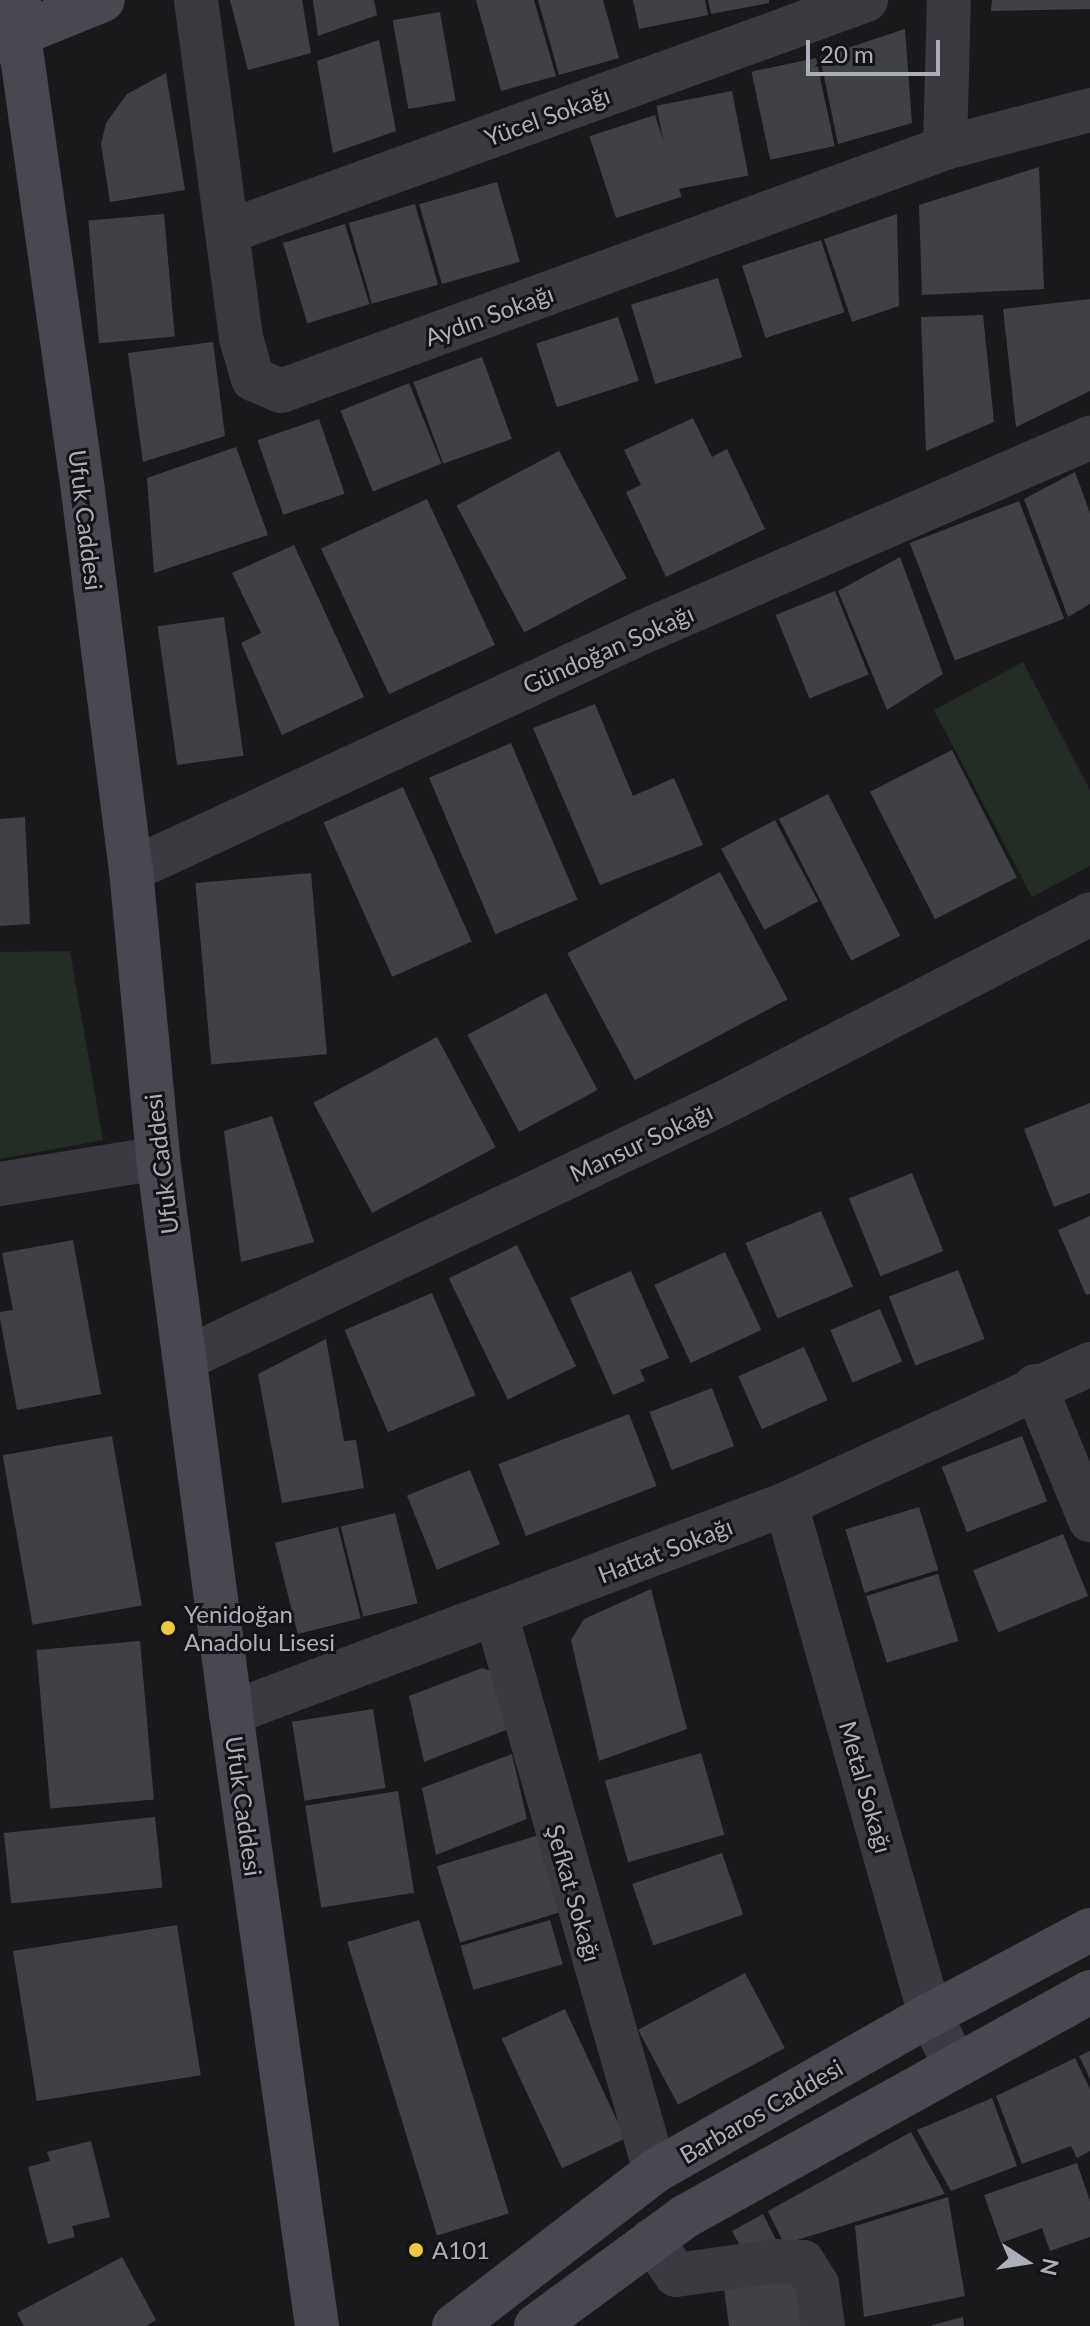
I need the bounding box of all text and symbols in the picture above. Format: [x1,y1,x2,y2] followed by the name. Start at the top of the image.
[810,24,944,74] scale bar
[820,39,874,68] text: 20 m
[481,80,613,152] street label: Yücel Sokağı
[421,278,557,352] street label: Aydın Sokağı
[63,448,109,592] street label: Ufuk Caddesi
[518,598,698,700] street label: Gündoğan Sokağı
[138,1092,184,1236] street label: Ufuk Caddesi
[565,1096,717,1188] street label: Mansur Sokağı
[594,1511,736,1589] street label: Hattat Sokağı
[184,1600,335,1656] place label: Yenidoğan Anadolu Lisesi
[159,1619,177,1637] marker: Yenidoğan Anadolu Lisesi
[833,1718,899,1856] street label: Metal Sokağı
[220,1734,268,1878] street label: Ufuk Caddesi
[541,1821,607,1965] street label: Şefkat Sokağı
[674,2053,848,2169] street label: Barbaros Caddesi
[986,2222,1066,2302] north arrow
[432,2236,490,2264] place label: A101
[407,2241,425,2259] marker: A101
[1035,2256,1065,2278] text: N

